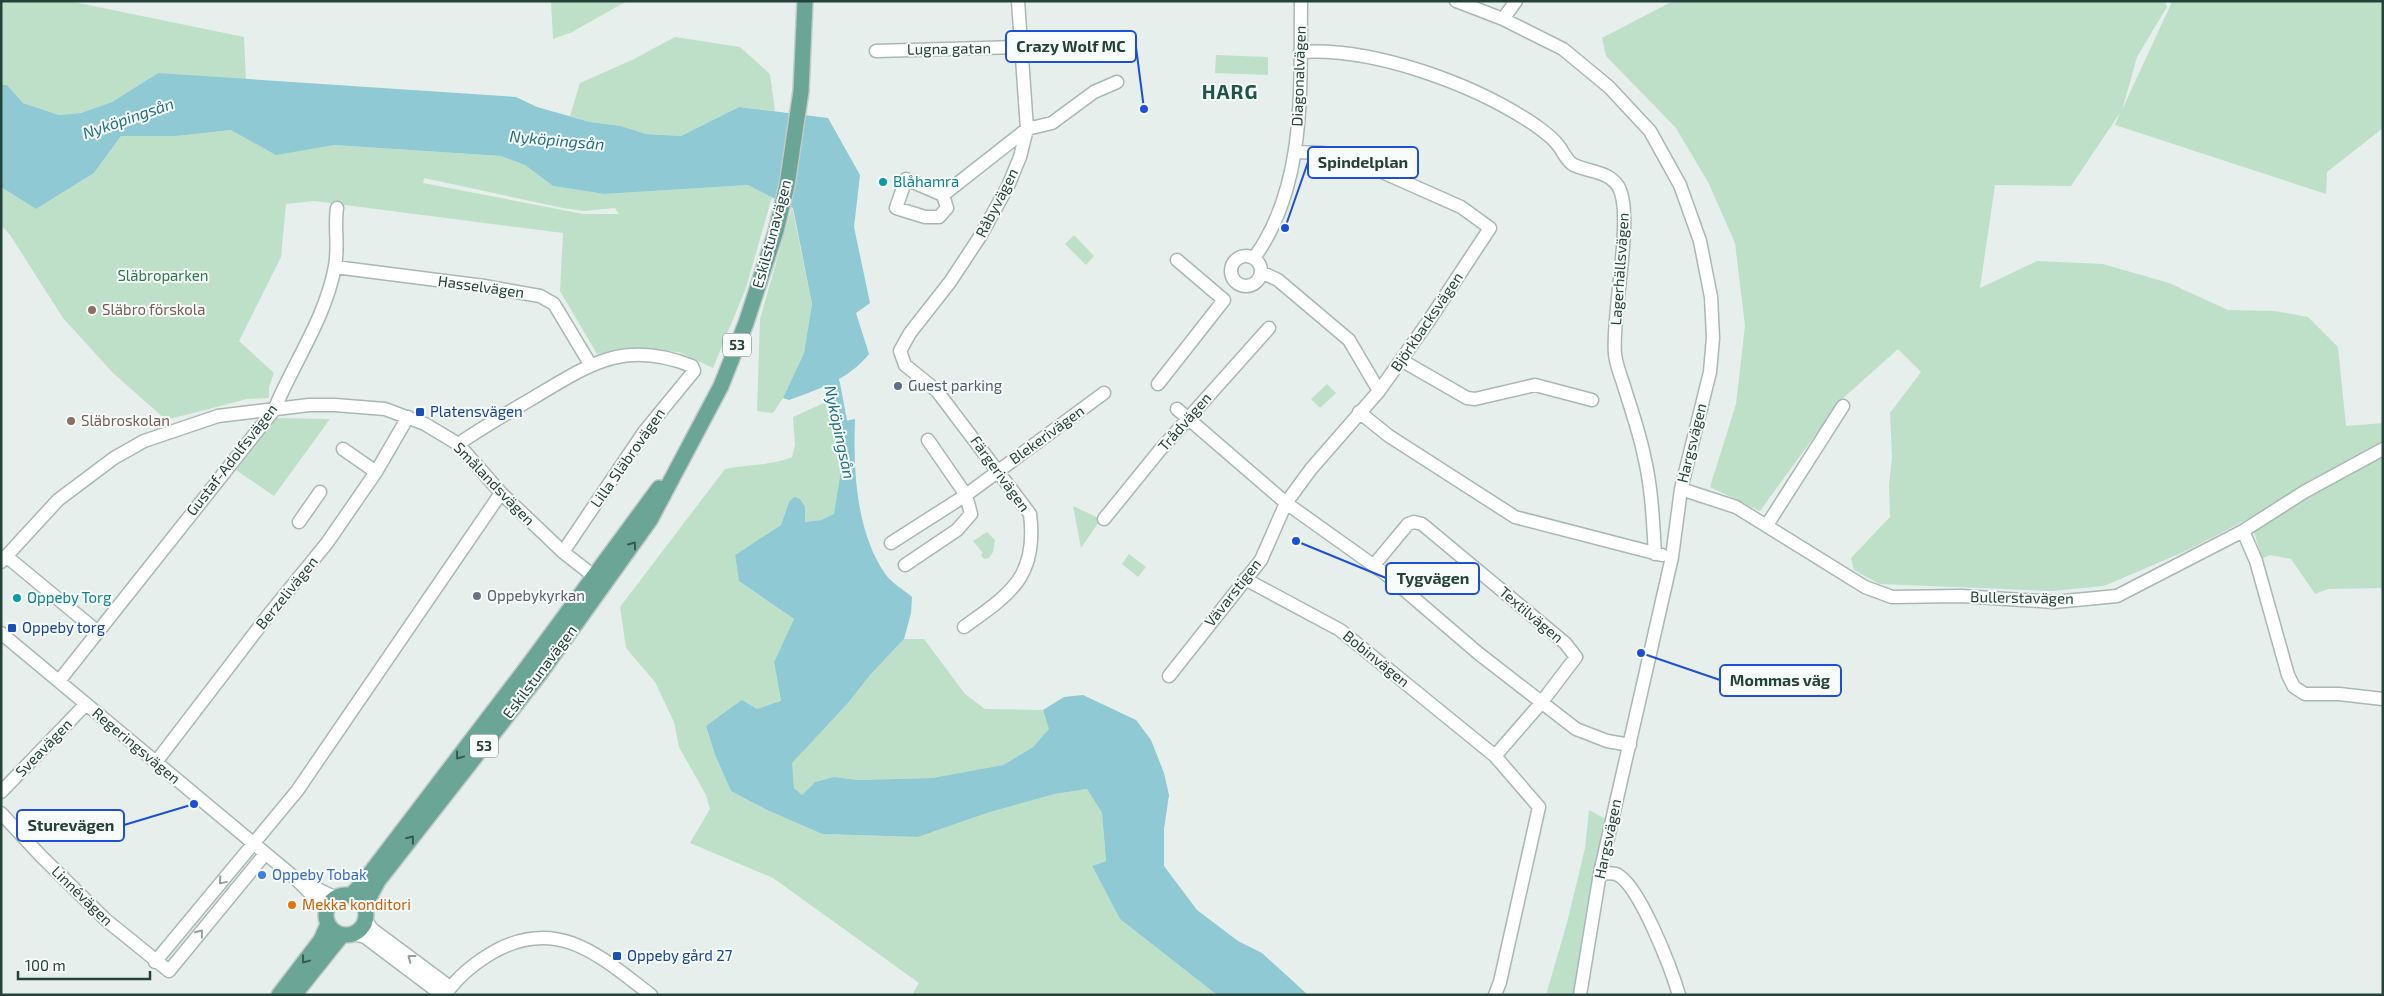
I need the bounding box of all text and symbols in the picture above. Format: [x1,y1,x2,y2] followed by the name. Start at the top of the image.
[1287,25,1309,127] street label: Diagonalvägen
[1006,31,1136,62] callout: Crazy Wolf MC
[1016,36,1126,56] text: Crazy Wolf MC
[907,38,991,58] street label: Lugna gatan
[1202,79,1258,103] district label: HARG
[80,93,176,143] water label: Nyköpingsån
[509,126,605,154] water label: Nyköpingsån
[1308,147,1418,178] callout: Spindelplan
[1318,152,1408,171] text: Spindelplan
[971,165,1021,240] street label: Råbyvägen
[893,172,959,190] place label: Blåhamra
[877,176,889,188] marker: Blåhamra
[748,177,794,290] street label: Eskilstunavägen
[1606,212,1632,326] street label: Lagerhällsvägen
[117,266,209,284] park label: Släbroparken
[1386,268,1467,375] street label: Björkbacksvägen
[437,271,525,301] street label: Hasselvägen
[102,300,205,318] place label: Släbro förskola
[86,304,98,316] marker: Släbro förskola
[723,334,751,356] road number: 53
[908,376,1003,394] place label: Guest parking
[892,380,904,392] marker: Guest parking
[820,383,860,481] water label: Nyköpingsån
[1154,389,1214,454] street label: Trådvägen
[182,400,280,519] street label: Gustaf-Adolfsvägen
[1005,401,1087,467] street label: Blekerivägen
[1672,401,1710,484] street label: Hargsvägen
[430,402,523,420] place label: Platensvägen
[586,404,668,511] street label: Lilla Släbrovägen
[414,406,426,418] marker: Platensvägen
[81,411,170,429] place label: Släbroskolan
[65,415,77,427] marker: Släbroskolan
[967,432,1034,515] street label: Färgerivägen
[451,438,539,529] street label: Smålandsvägen
[627,541,636,551] one-way arrow
[251,552,321,632] street label: Berzelivägen
[1200,555,1264,630] street label: Vävarstigen
[1386,563,1479,594] callout: Tygvägen
[1397,568,1469,588] text: Tygvägen
[1496,582,1567,646] street label: Textilvägen
[487,586,585,604] place label: Oppebykyrkan
[1970,587,2074,607] street label: Bullerstavägen
[27,588,112,606] place label: Oppeby Torg
[471,590,483,602] marker: Oppebykyrkan
[11,592,23,604] marker: Oppeby Torg
[22,618,106,636] place label: Oppeby torg
[498,621,580,721] street label: Eskilstunavägen
[6,622,18,634] marker: Oppeby torg
[1340,626,1413,690] street label: Bobinvägen
[1720,665,1841,696] callout: Mommas väg
[1730,670,1831,689] text: Mommas väg
[89,703,184,787] street label: Regeringsvägen
[11,715,75,780] street label: Sveavägen
[470,734,498,758] road number: 53
[457,750,465,759] one-way arrow
[1590,797,1624,880] street label: Hargsvägen
[17,810,124,841] callout: Sturevägen
[28,815,114,834] text: Sturevägen
[406,836,414,845] one-way arrow
[48,862,117,929] street label: Linnévägen
[272,865,367,883] place label: Oppeby Tobak
[256,869,268,881] marker: Oppeby Tobak
[218,876,227,885] one-way arrow
[302,895,411,913] place label: Mekka konditori
[286,899,298,911] marker: Mekka konditori
[195,930,203,939] one-way arrow
[627,946,733,964] place label: Oppeby gård 27
[18,948,150,980] scale bar
[611,950,623,962] marker: Oppeby gård 27
[303,954,311,963] one-way arrow
[407,955,417,964] one-way arrow
[25,956,66,974] text: 100 m

